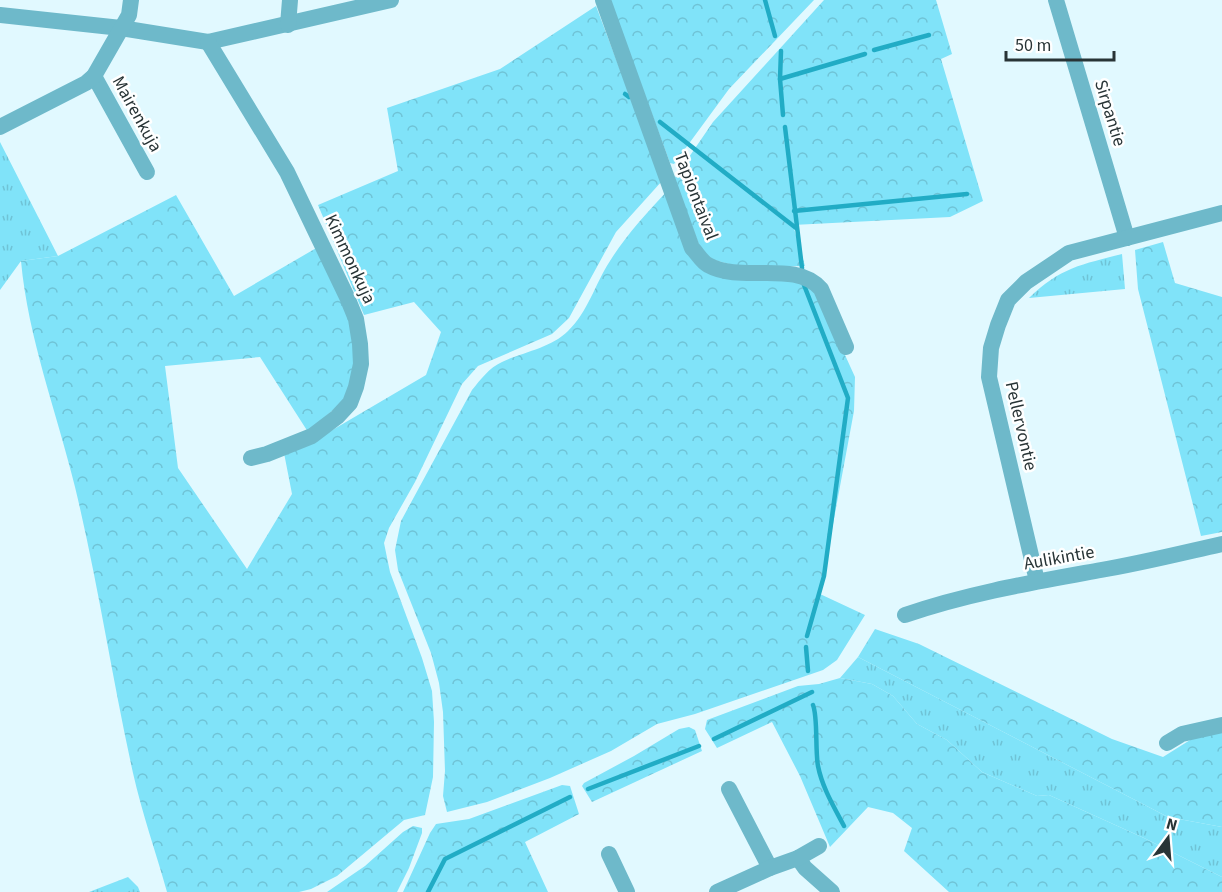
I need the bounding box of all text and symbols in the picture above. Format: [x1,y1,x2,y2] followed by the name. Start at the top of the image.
[1006,24,1114,62] scale bar
[1015,33,1051,58] text: 50 m
[106,71,168,157] street label: Mairenkuja
[1088,77,1132,149] street label: Sirpantie
[668,148,724,244] street label: Tapiontaival
[318,210,382,308] street label: Kimmonkuja
[999,379,1043,473] street label: Pellervontie
[1022,540,1096,576] street label: Aulikintie
[1138,808,1198,868] north arrow
[1164,813,1180,837] text: N

